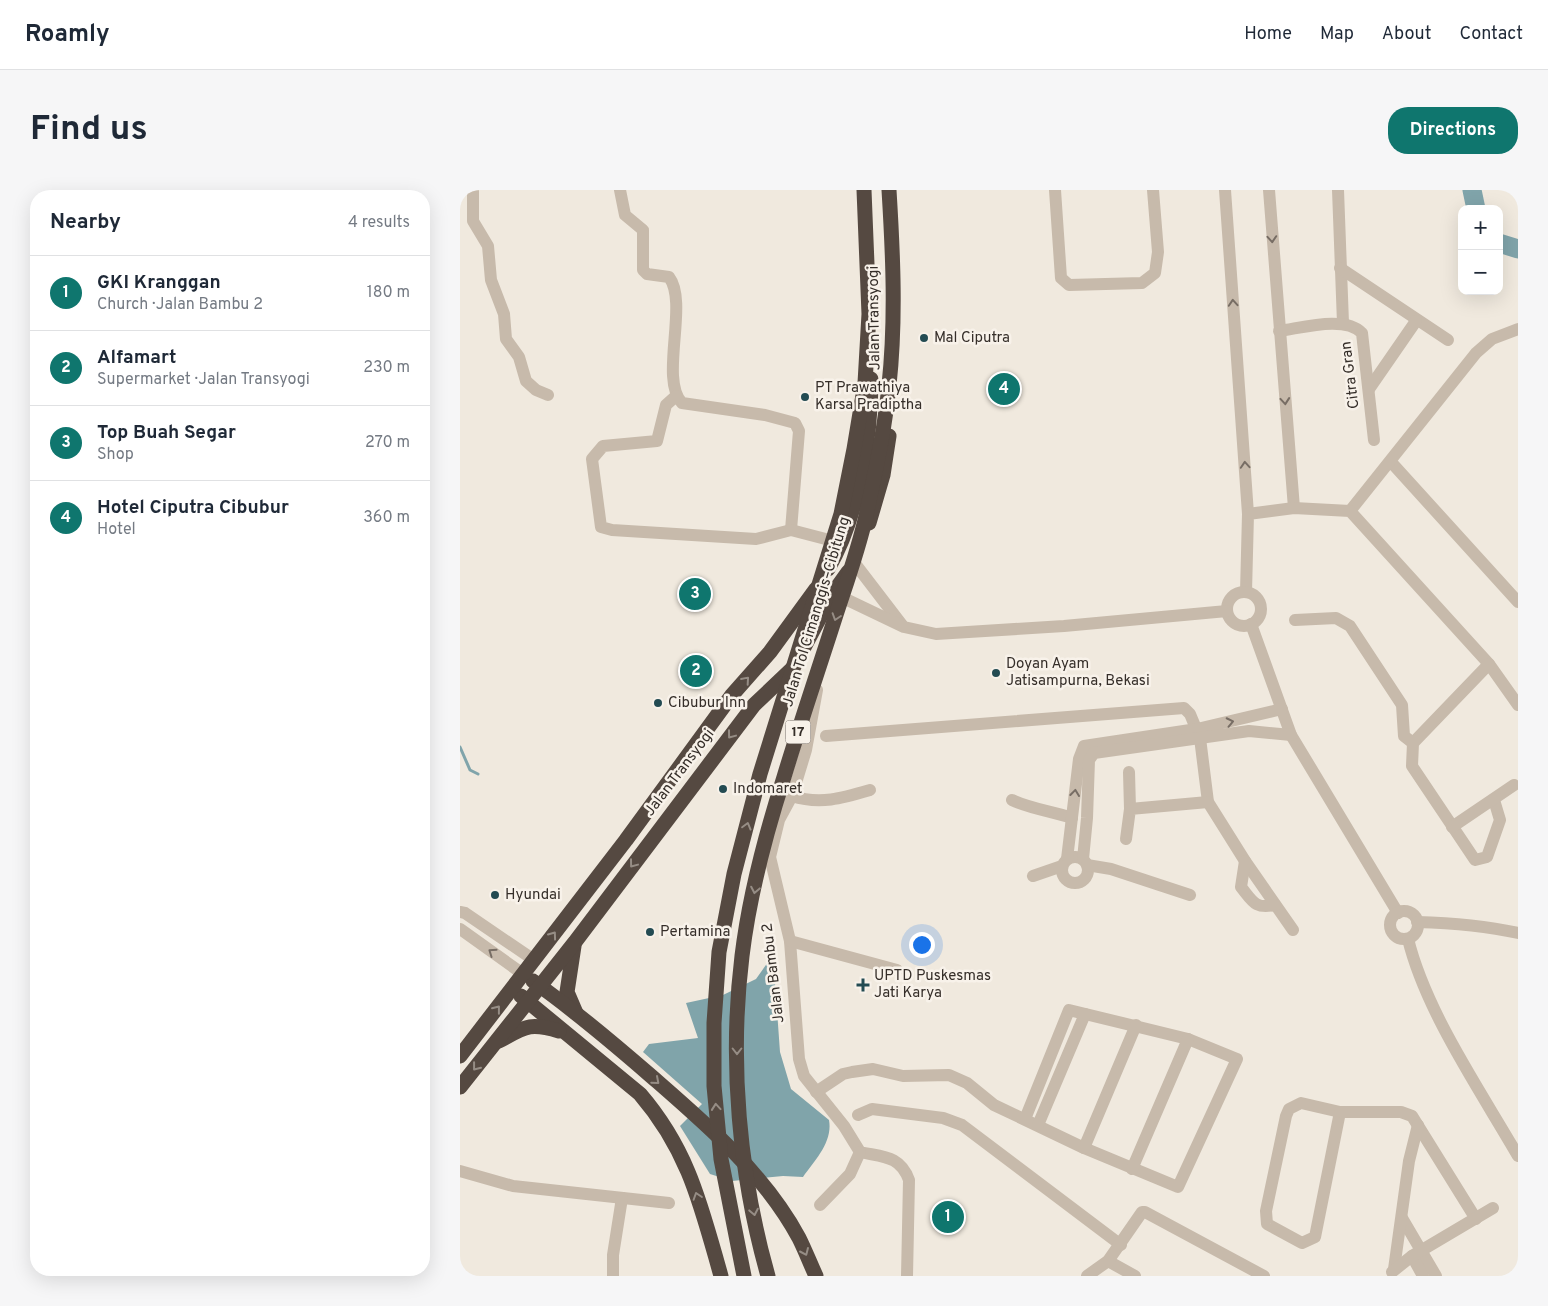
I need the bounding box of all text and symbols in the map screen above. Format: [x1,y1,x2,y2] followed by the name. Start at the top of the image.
[25,20,110,50] text: Roamly
[1244,23,1292,46] text: Home
[1320,23,1354,46] text: Map
[1382,23,1431,46] text: About
[1459,23,1523,46] text: Contact
[1388,107,1518,154] button: Directions
[30,108,148,152] text: Find us
[1458,205,1503,295] map controls
[1458,205,1503,250] button: +
[50,209,121,236] text: Nearby
[348,213,410,233] text: 4 results
[1267,235,1278,243] one-way arrow
[1458,250,1503,295] button: −
[865,266,885,370] street label: Jalan Transyogi
[97,271,221,295] text: GKI Kranggan
[63,283,69,303] text: 1
[367,283,410,303] text: 180 m
[97,295,263,315] text: Church · Jalan Bambu 2
[1228,299,1239,307] one-way arrow
[934,329,1010,348] place label: Mal Ciputra
[918,332,930,344] marker: Mal Ciputra
[1337,340,1365,410] street label: Citra Gran
[97,346,177,370] text: Alfamart
[61,358,71,378] text: 2
[363,358,410,378] text: 230 m
[97,370,310,390] text: Supermarket · Jalan Transyogi
[988,370,1020,408] pin: 4
[815,379,922,415] place label: PT Prawathiya Karsa Pradiptha
[799,391,811,403] marker: PT Prawathiya Karsa Pradiptha
[1279,397,1290,405] one-way arrow
[97,421,236,445] text: Top Buah Segar
[61,433,71,453] text: 3
[365,433,410,453] text: 270 m
[97,445,134,465] text: Shop
[1239,461,1250,469] one-way arrow
[97,496,289,520] text: Hotel Ciputra Cibubur
[61,508,71,528] text: 4
[363,508,410,528] text: 360 m
[779,515,855,709] street label: Jalan Tol Cimanggis–Cibitung
[97,520,136,540] text: Hotel
[679,575,711,613] pin: 3
[831,612,841,621] one-way arrow
[680,652,712,690] pin: 2
[1006,655,1150,691] place label: Doyan Ayam Jatisampurna, Bekasi
[990,667,1002,679] marker: Doyan Ayam Jatisampurna, Bekasi
[740,676,749,685] one-way arrow
[668,694,746,713] place label: Cibubur Inn
[652,697,664,709] marker: Cibubur Inn
[1226,717,1235,728] one-way arrow
[786,720,810,744] road number: 17
[641,726,719,820] street label: Jalan Transyogi
[729,729,737,738] one-way arrow
[733,780,803,799] place label: Indomaret
[717,783,729,795] marker: Indomaret
[1069,789,1080,797] one-way arrow
[741,822,751,830] one-way arrow
[630,858,639,868] one-way arrow
[505,886,561,905] place label: Hyundai
[750,886,760,894] one-way arrow
[489,889,501,901] marker: Hyundai
[758,922,790,1024] street label: Jalan Bambu 2
[660,923,730,942] place label: Pertamina
[644,926,656,938] marker: Pertamina
[547,932,555,941] one-way arrow
[909,932,935,958] your location
[488,949,498,958] one-way arrow
[874,967,991,1003] place label: UPTD Puskesmas Jati Karya
[856,978,870,992] marker: UPTD Puskesmas Jati Karya
[491,1006,499,1015] one-way arrow
[732,1048,742,1055] one-way arrow
[473,1061,482,1071] one-way arrow
[650,1075,659,1083] one-way arrow
[711,1103,722,1111] one-way arrow
[693,1192,703,1201] one-way arrow
[932,1198,964,1236] pin: 1
[748,1208,758,1217] one-way arrow
[799,1247,810,1256] one-way arrow

